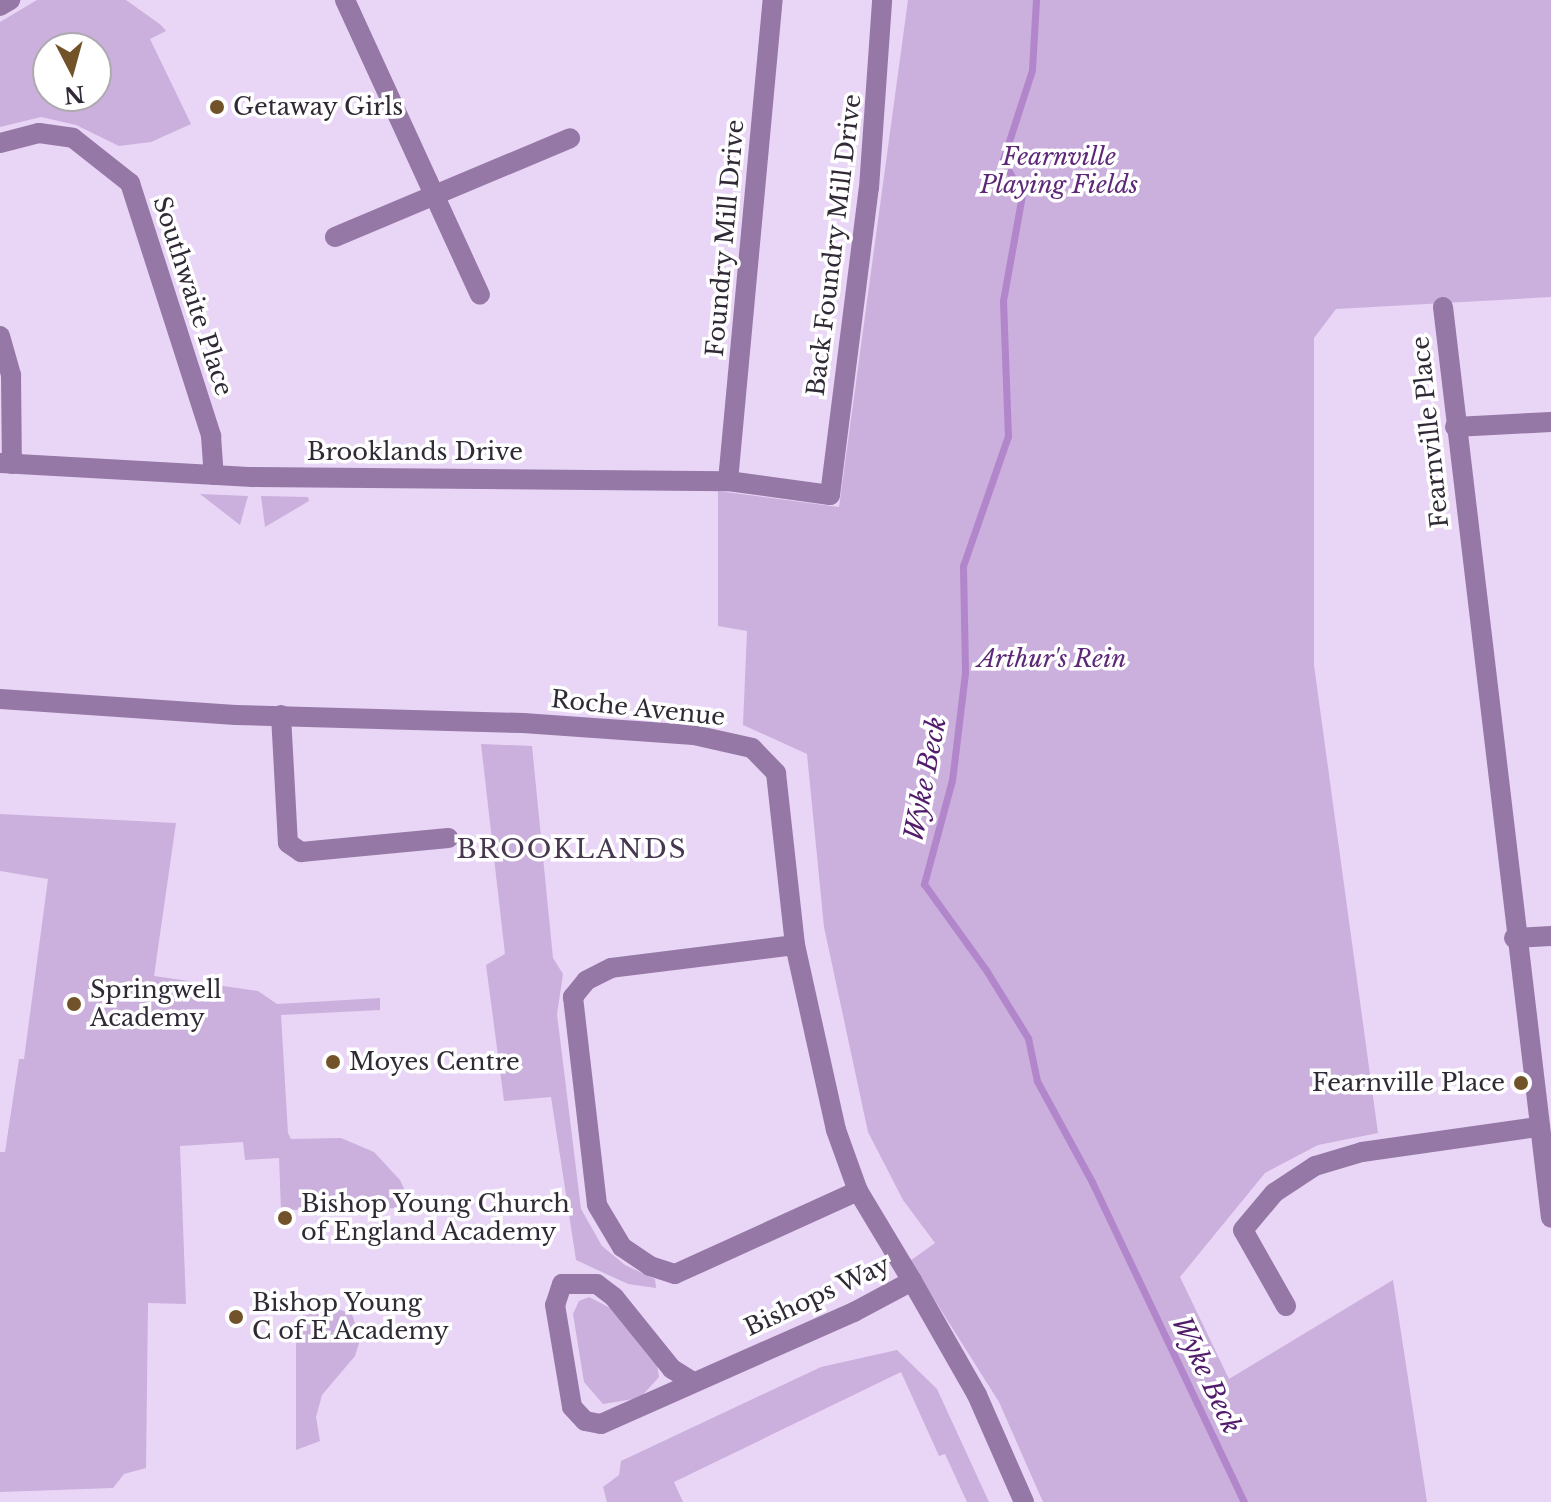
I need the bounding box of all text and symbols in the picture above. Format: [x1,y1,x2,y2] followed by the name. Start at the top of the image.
[32,32,112,112] north arrow
[63,80,86,109] text: N
[801,92,867,398] street label: Back Foundry Mill Drive
[233,93,404,121] place label: Getaway Girls
[208,98,226,116] marker: Getaway Girls
[700,118,750,358] street label: Foundry Mill Drive
[980,143,1138,199] park label: Fearnville Playing Fields
[147,193,239,399] street label: Southwaite Place
[1406,335,1454,529] street label: Fearnville Place
[307,438,523,466] street label: Brooklands Drive
[978,645,1126,673] park label: Arthur's Rein
[549,684,727,732] street label: Roche Avenue
[899,714,953,844] water label: Wyke Beck
[456,834,688,866] district label: BROOKLANDS
[90,976,222,1032] place label: Springwell Academy
[65,995,83,1013] marker: Springwell Academy
[349,1048,520,1076] place label: Moyes Centre
[324,1053,342,1071] marker: Moyes Centre
[1312,1069,1505,1097] place label: Fearnville Place
[1512,1074,1530,1092] marker: Fearnville Place
[301,1190,571,1246] place label: Bishop Young Church of England Academy
[276,1209,294,1227] marker: Bishop Young Church of England Academy
[739,1250,895,1342] street label: Bishops Way
[252,1289,450,1345] place label: Bishop Young C of E Academy
[227,1308,245,1326] marker: Bishop Young C of E Academy
[1165,1311,1247,1439] water label: Wyke Beck

